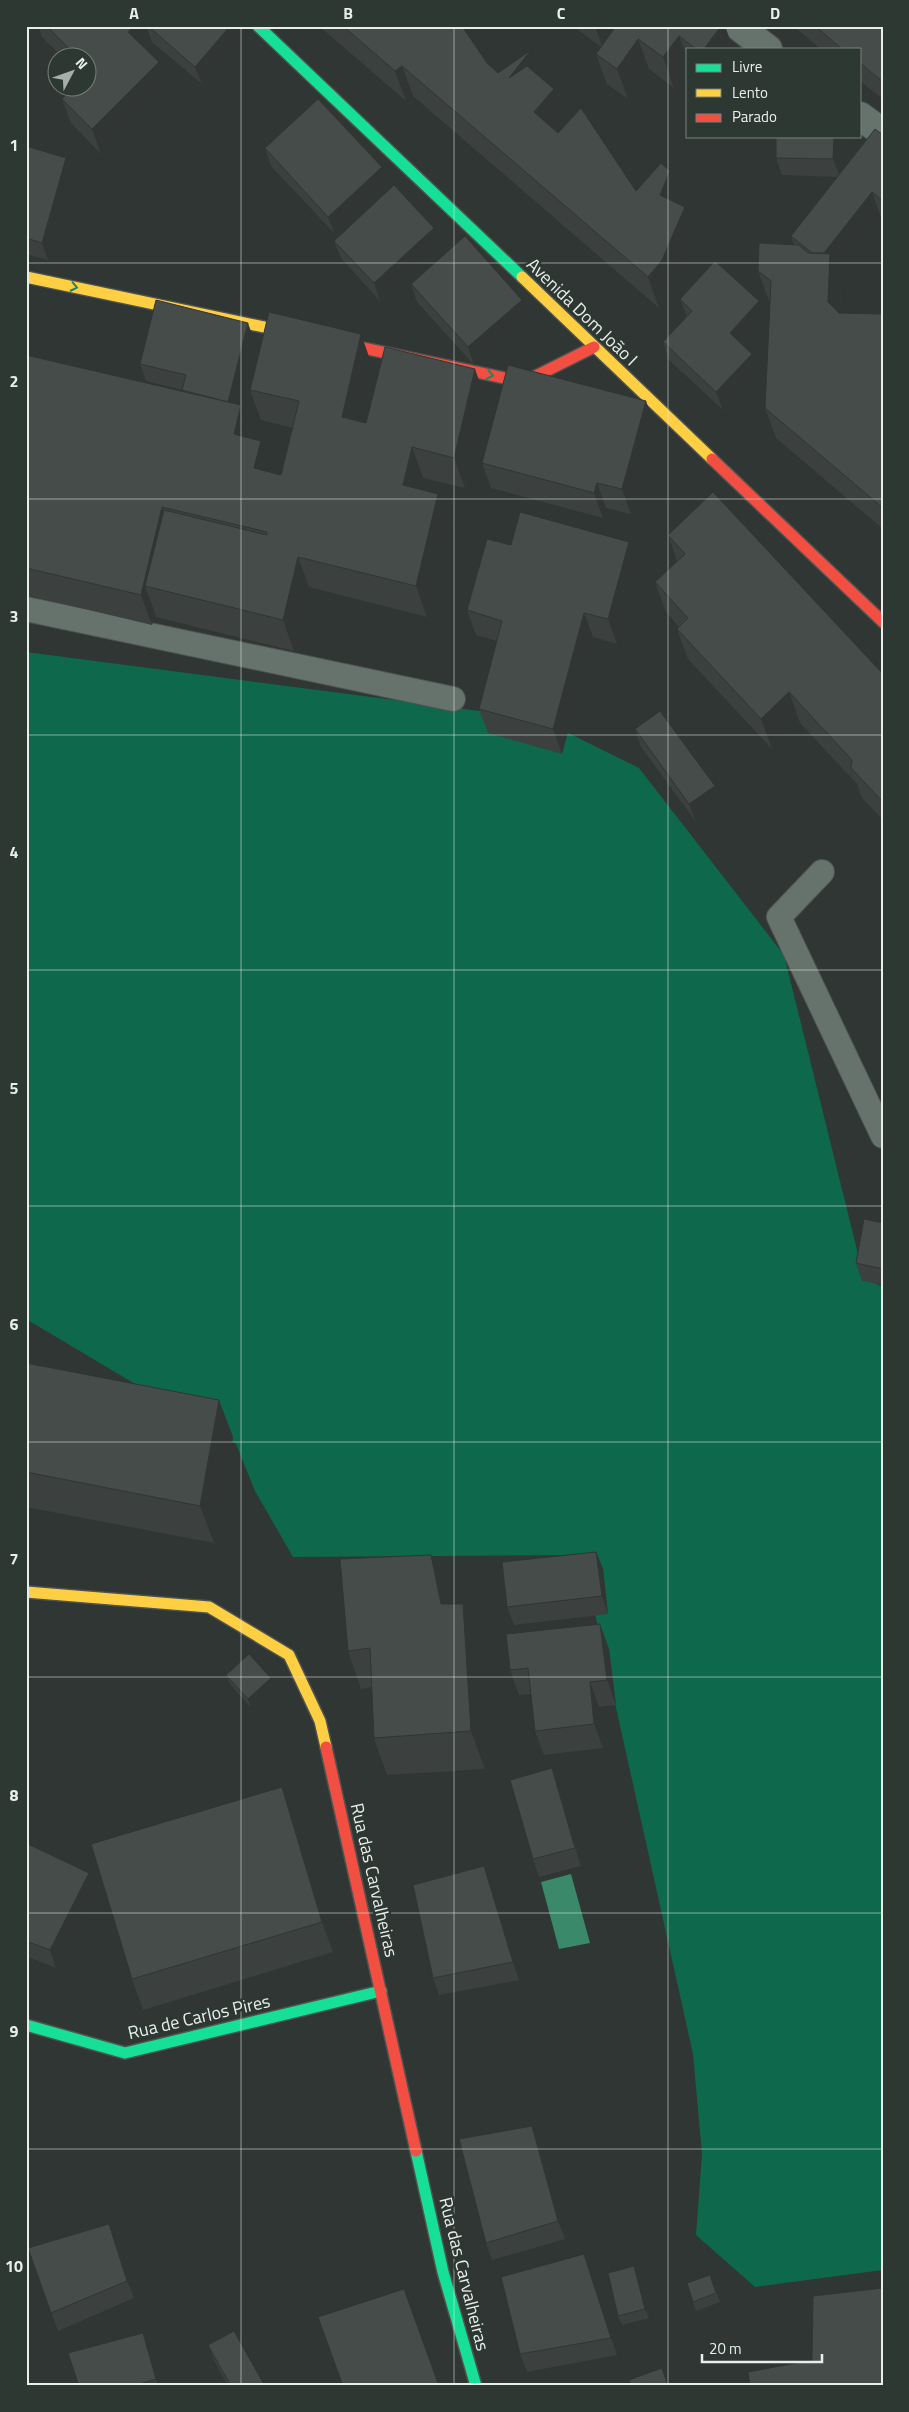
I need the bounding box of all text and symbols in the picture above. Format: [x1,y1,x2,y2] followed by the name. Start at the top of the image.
[129,1,139,25] text: A
[343,1,353,25] text: B
[557,1,566,25] text: C
[770,1,780,25] text: D
[48,48,98,98] north arrow
[686,48,862,138] legend
[71,53,93,74] text: N
[732,55,762,78] text: Livre
[732,81,768,104] text: Lento
[732,105,777,128] text: Parado
[10,133,18,157] text: 1
[521,251,644,372] street label: Avenida Dom João I
[70,281,78,292] one-way arrow
[10,369,18,393] text: 2
[485,369,494,380] one-way arrow
[10,604,18,628] text: 3
[10,840,19,864] text: 4
[10,1076,19,1100] text: 5
[10,1312,19,1336] text: 6
[10,1547,18,1571] text: 7
[10,1783,19,1807] text: 8
[344,1800,405,1960] street label: Rua das Carvalheiras
[125,1987,273,2046] street label: Rua de Carlos Pires
[10,2019,19,2043] text: 9
[432,2194,497,2354] street label: Rua das Carvalheiras
[5,2254,23,2278] text: 10
[702,2332,822,2364] scale bar
[709,2337,742,2360] text: 20 m

